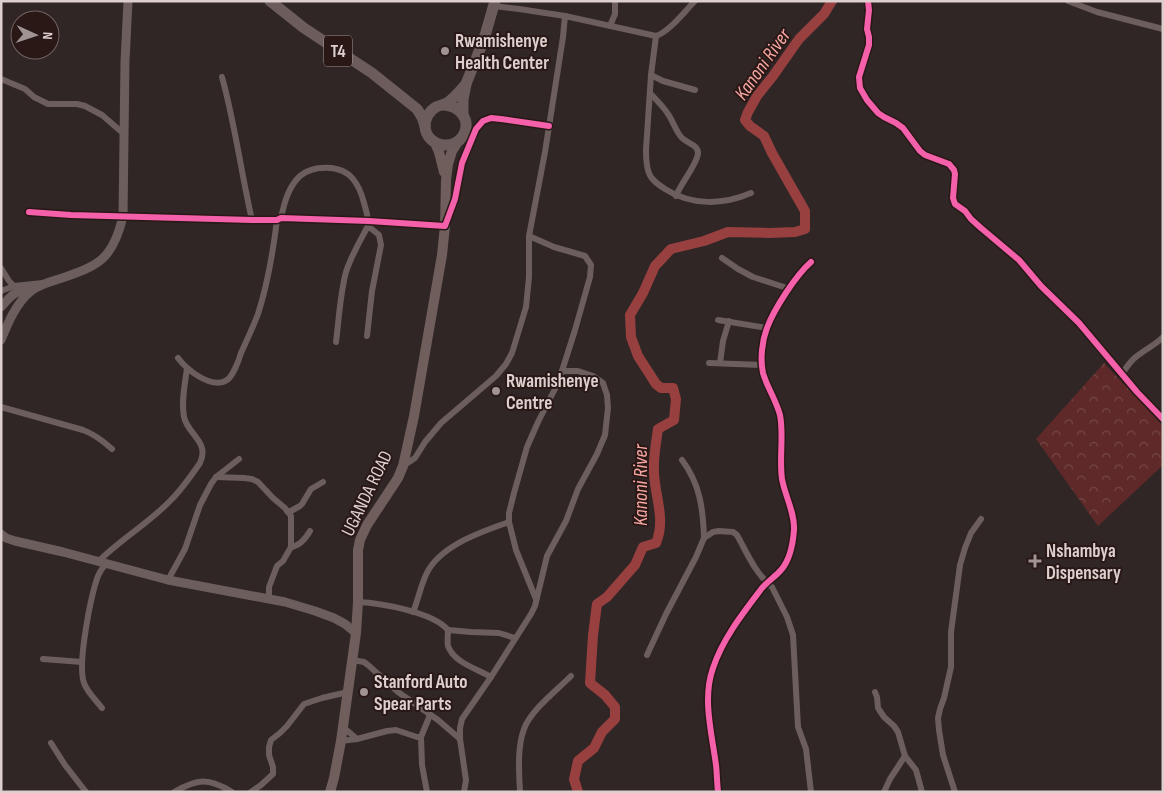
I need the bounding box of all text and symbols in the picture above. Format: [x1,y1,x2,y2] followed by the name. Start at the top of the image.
[10,10,60,60] north arrow
[730,23,797,105] water label: Kanoni River
[455,30,549,75] place label: Rwamishenye Health Center
[39,31,56,40] text: N
[324,36,352,66] road number: T4
[439,45,451,57] marker: Rwamishenye Health Center
[506,370,599,415] place label: Rwamishenye Centre
[490,385,502,397] marker: Rwamishenye Centre
[629,443,653,526] water label: Kanoni River
[337,447,398,540] street label: UGANDA ROAD
[1046,540,1121,585] place label: Nshambya Dispensary
[1028,554,1042,568] marker: Nshambya Dispensary
[374,671,468,716] place label: Stanford Auto Spear Parts
[358,686,370,698] marker: Stanford Auto Spear Parts

